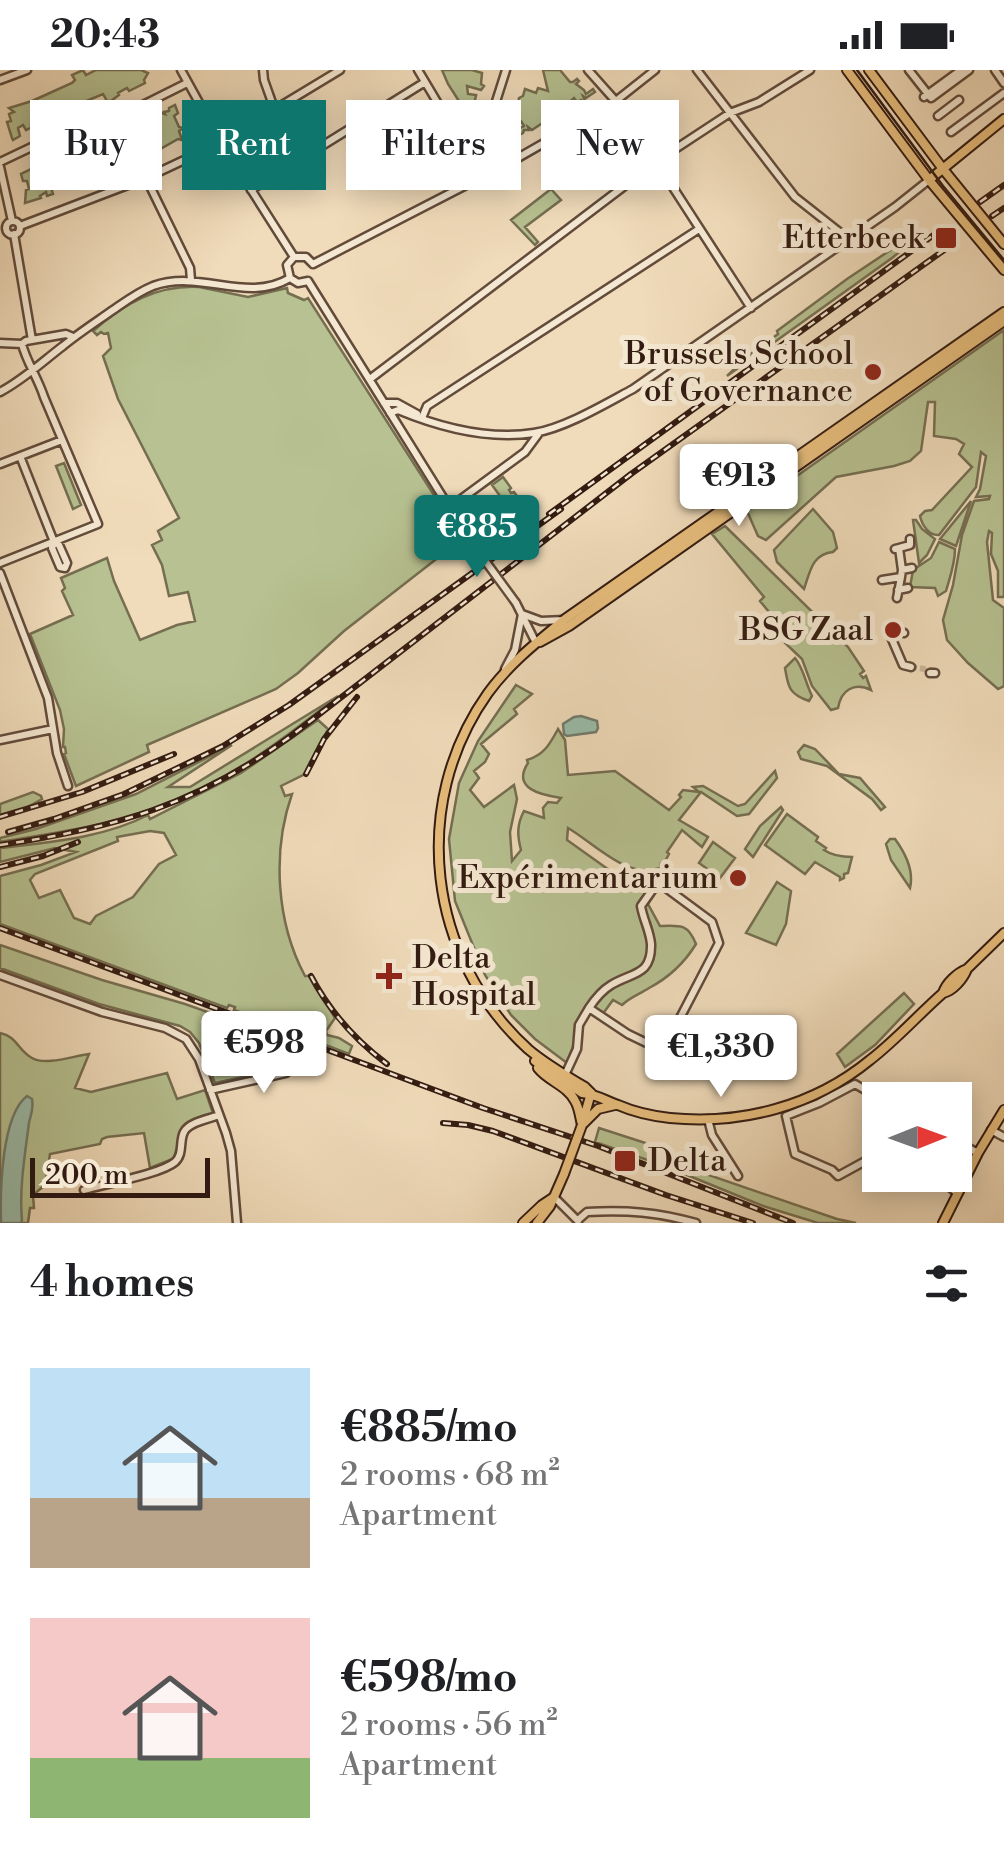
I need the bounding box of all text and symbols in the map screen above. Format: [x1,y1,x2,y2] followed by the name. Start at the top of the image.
[50,12,160,59] text: 20:43
[30,100,162,190] chip: Buy
[182,100,326,190] chip: Rent
[346,100,521,190] chip: Filters
[541,100,679,190] chip: New
[782,218,926,258] place label: Etterbeek
[933,225,959,251] marker: Etterbeek
[623,334,854,411] place label: Brussels School of Governance
[862,361,884,383] marker: Brussels School of Governance
[680,444,798,529] pin: €913
[702,456,776,496] text: €913
[418,495,536,580] pin: €885
[436,507,518,547] text: €885
[738,610,874,650] place label: BSG Zaal
[882,619,904,641] marker: BSG Zaal
[457,858,718,898] place label: Expérimentarium
[727,867,749,889] marker: Expérimentarium
[412,938,536,1015] place label: Delta Hospital
[376,963,402,989] marker: Delta Hospital
[205,1011,323,1096] pin: €598
[640,1015,802,1100] pin: €1,330
[223,1023,305,1063] text: €598
[667,1027,775,1067] text: €1,330
[862,1082,972,1192] north arrow
[862,1082,972,1192] map controls
[648,1141,727,1181] place label: Delta
[612,1148,638,1174] marker: Delta
[30,1153,210,1198] scale bar
[45,1158,128,1193] text: 200 m
[919,1256,974,1311] icon: filters
[30,1257,194,1310] text: 4 homes
[340,1402,518,1455] text: €885/mo
[110,1408,230,1528] icon: home
[340,1455,560,1495] text: 2 rooms · 68 m²
[340,1495,497,1535] text: Apartment
[340,1652,518,1705] text: €598/mo
[110,1658,230,1778] icon: home
[340,1705,558,1745] text: 2 rooms · 56 m²
[340,1745,497,1785] text: Apartment

